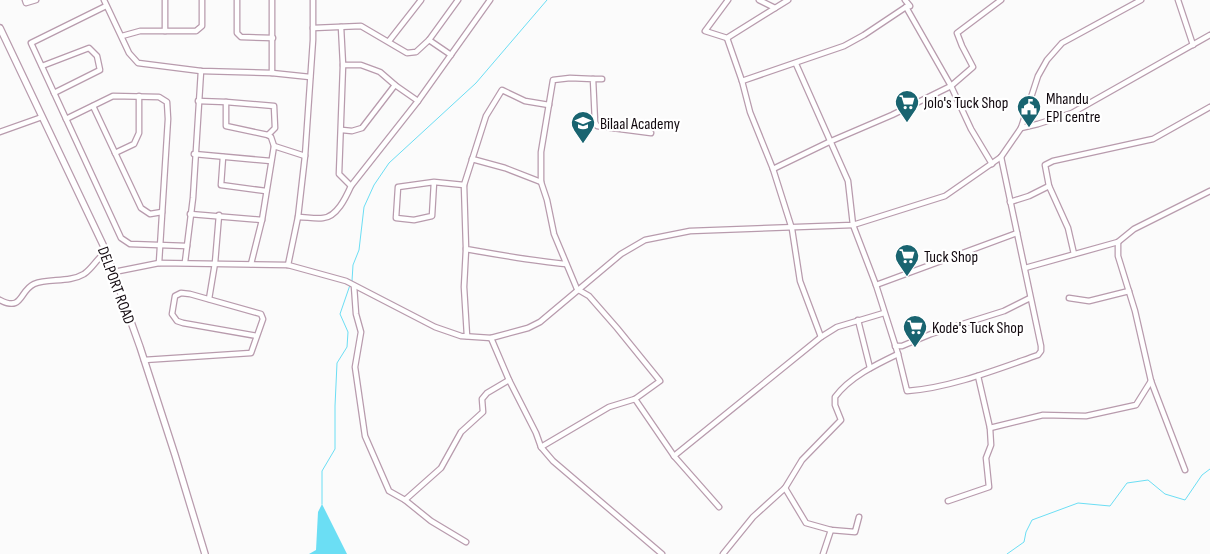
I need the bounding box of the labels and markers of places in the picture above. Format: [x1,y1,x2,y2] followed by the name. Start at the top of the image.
[894,89,920,123] supermarket icon: Jolo's Tuck Shop
[1046,90,1101,127] place label: Mhandu EPI centre
[923,94,1008,113] place label: Jolo's Tuck Shop
[1016,94,1042,128] public building icon: Mhandu EPI centre
[570,110,596,144] school or university icon: Bilaal Academy
[600,115,680,134] place label: Bilaal Academy
[894,243,920,277] supermarket icon: Tuck Shop
[924,248,978,267] place label: Tuck Shop
[902,314,928,348] supermarket icon: Kode's Tuck Shop
[932,319,1024,338] place label: Kode's Tuck Shop

